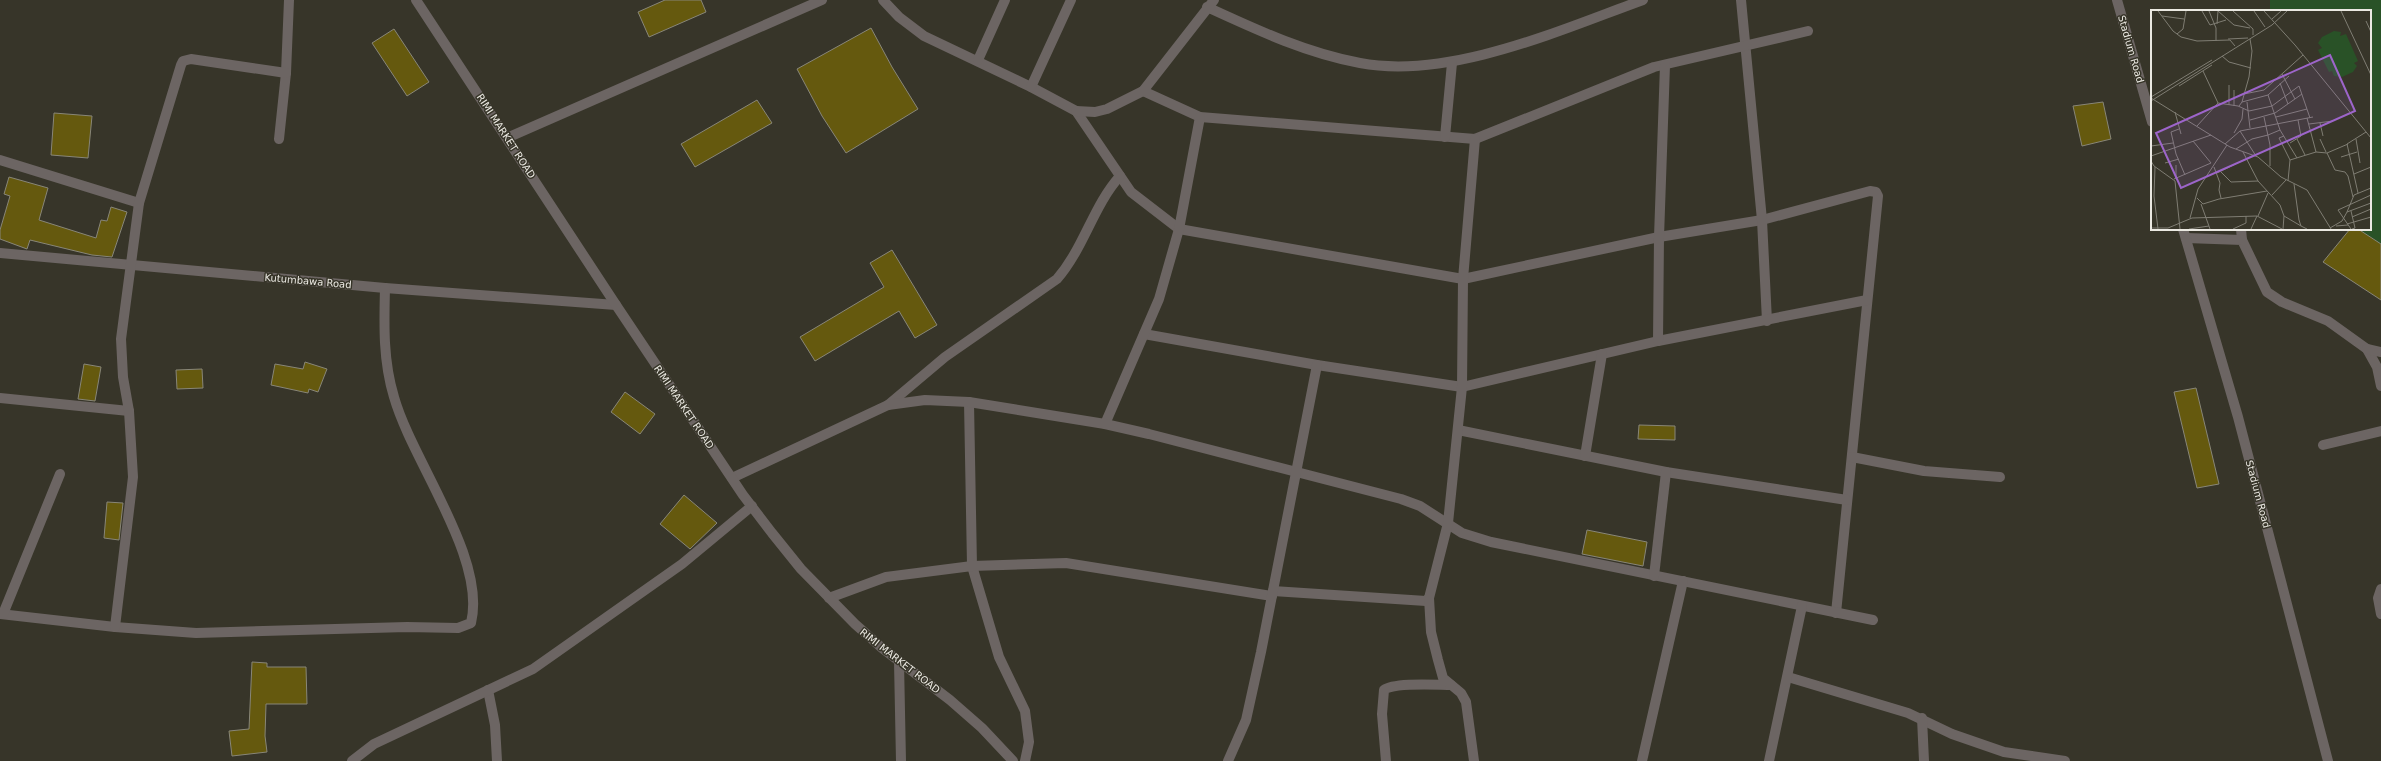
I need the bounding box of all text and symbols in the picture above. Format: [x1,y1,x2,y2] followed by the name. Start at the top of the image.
[2151,10,2371,230] inset map
[2116,14,2146,84] street label: Stadium Road
[475,92,538,181] street label: RIMI MARKET ROAD
[264,272,352,290] street label: Kutumbawa Road
[652,363,716,451] street label: RIMI MARKET ROAD
[2244,459,2272,529] street label: Stadium Road
[858,626,942,696] street label: RIMI MARKET ROAD

